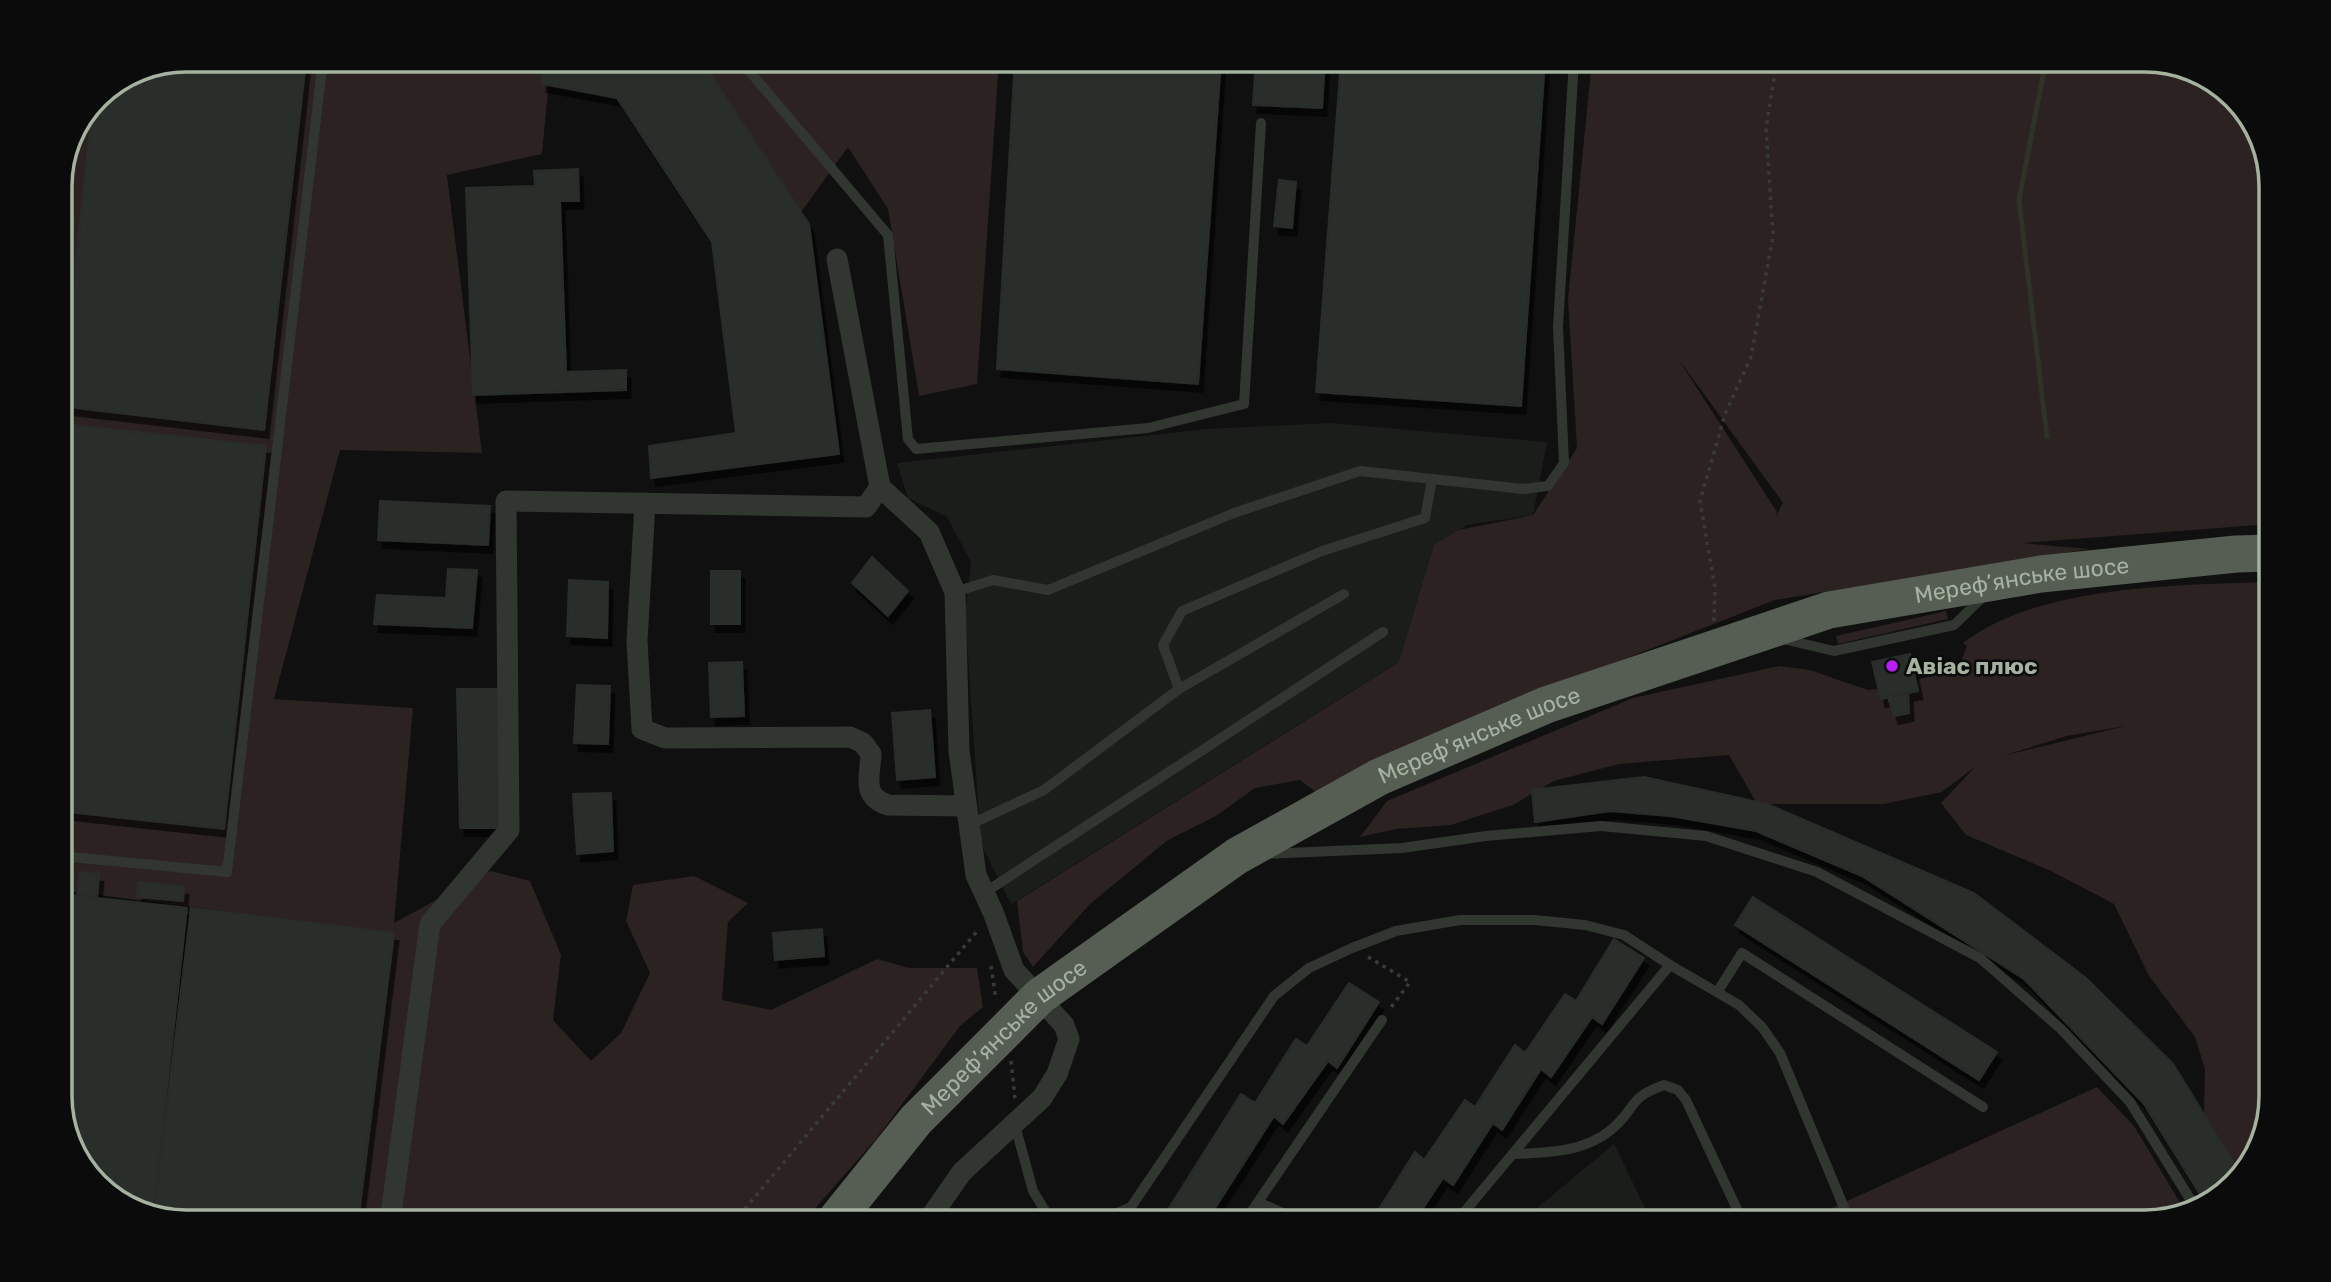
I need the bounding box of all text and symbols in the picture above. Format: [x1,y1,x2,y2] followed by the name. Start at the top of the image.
[1912,551,2131,609] street label: Мереф’янське шосе
[1906,652,2038,680] place label: Авіас плюс
[1884,658,1900,674] marker: Авіас плюс
[1374,681,1584,790] street label: Мереф’янське шосе
[915,953,1092,1121] street label: Мереф’янське шосе

